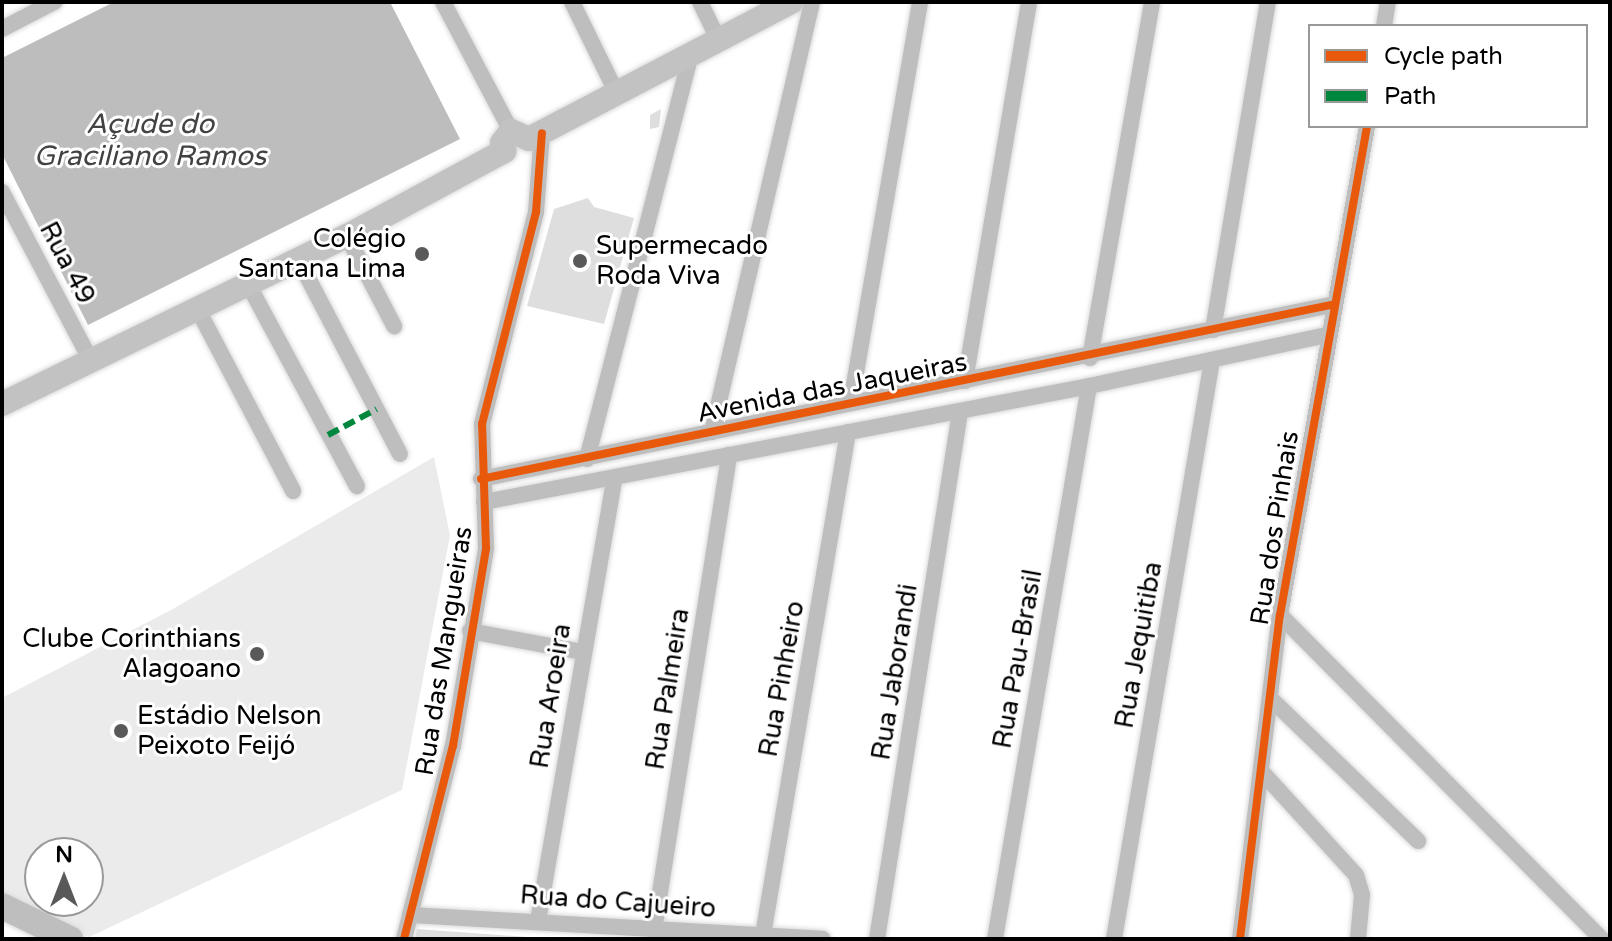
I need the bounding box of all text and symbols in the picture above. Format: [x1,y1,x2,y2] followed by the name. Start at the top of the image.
[1308,24,1588,128] legend
[1384,42,1503,71] text: Cycle path
[1384,82,1437,111] text: Path
[34,107,266,173] water label: Açude do Graciliano Ramos
[32,217,102,309] street label: Rua 49
[238,223,406,284] place label: Colégio Santana Lima
[596,230,768,292] place label: Supermecado Roda Viva
[413,245,431,263] marker: Colégio Santana Lima
[571,252,589,270] marker: Supermecado Roda Viva
[694,347,970,429] street label: Avenida das Jaqueiras
[1244,429,1306,627] street label: Rua dos Pinhais
[409,524,479,778] street label: Rua das Mangueiras
[1109,559,1169,731] street label: Rua Jequitiba
[987,567,1049,751] street label: Rua Pau-Brasil
[866,582,924,762] street label: Rua Jaborandi
[753,599,811,759] street label: Rua Pinheiro
[640,606,696,772] street label: Rua Palmeira
[524,621,578,771] street label: Rua Aroeira
[22,623,241,684] place label: Clube Corinthians Alagoano
[248,645,266,663] marker: Clube Corinthians Alagoano
[137,700,322,762] place label: Estádio Nelson Peixoto Feijó
[112,722,130,740] marker: Estádio Nelson Peixoto Feijó
[24,837,104,917] north arrow
[55,842,73,868] text: N
[519,880,717,924] street label: Rua do Cajueiro

